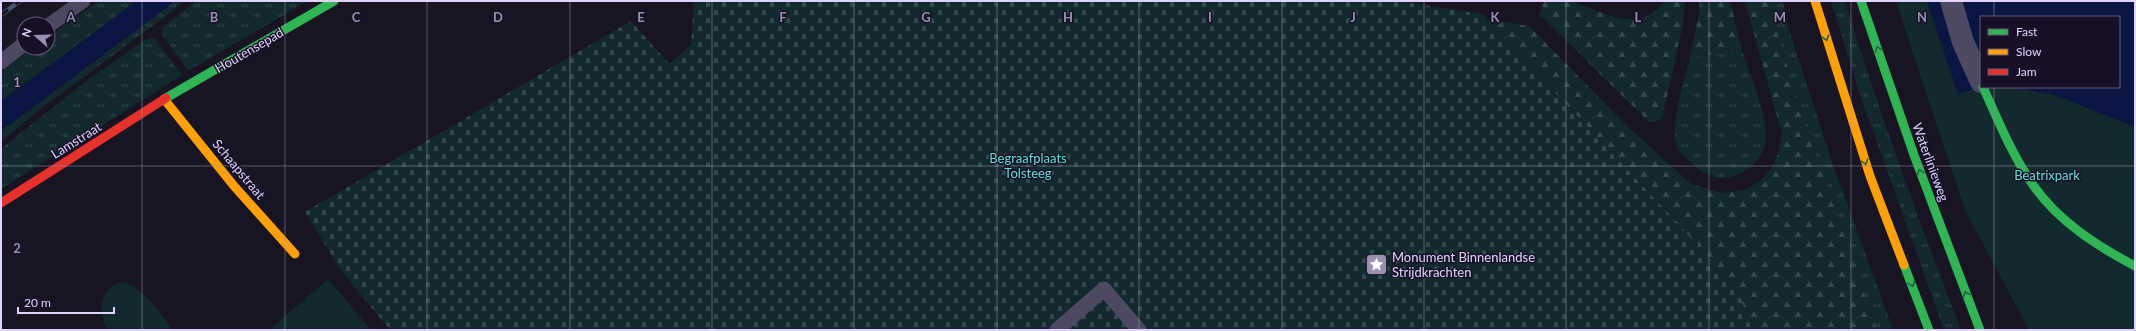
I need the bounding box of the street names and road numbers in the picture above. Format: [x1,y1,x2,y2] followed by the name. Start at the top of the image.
[212,24,286,76] street label: Houtensepad
[48,118,104,162] street label: Lamstraat
[1909,121,1953,204] street label: Waterlinieweg
[209,136,269,202] street label: Schaapstraat

